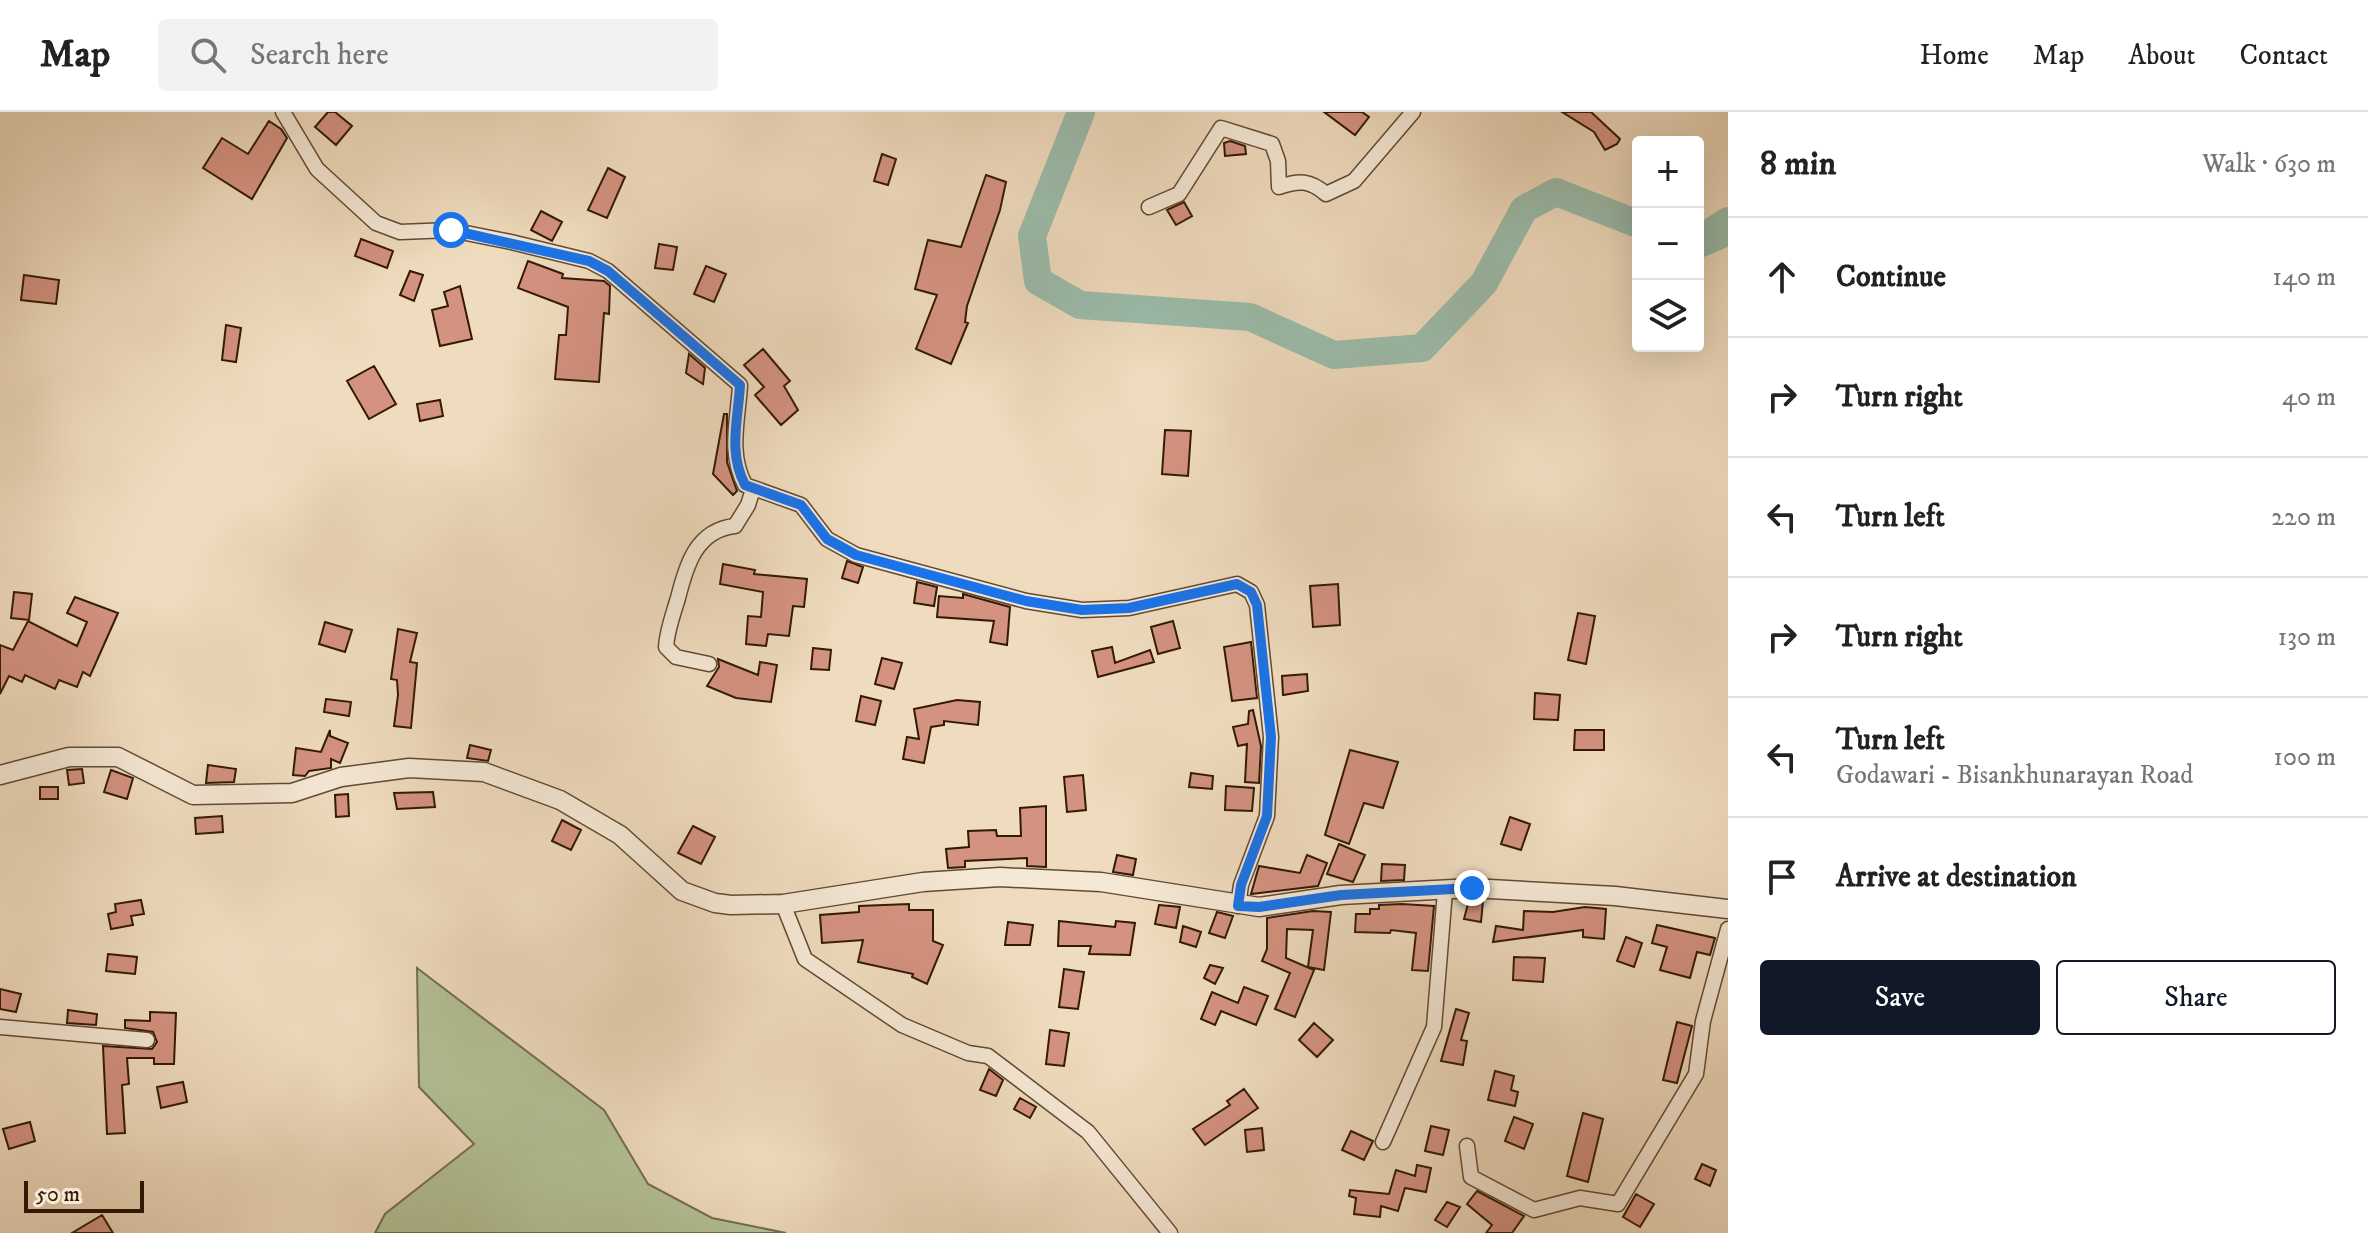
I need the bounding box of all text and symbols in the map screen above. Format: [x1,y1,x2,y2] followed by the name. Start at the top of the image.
[158,19,718,91] search box
[40,31,110,79] text: Map
[186,33,230,77] icon: search
[250,37,389,74] text: Search here
[1920,38,1989,73] text: Home
[2033,38,2084,73] text: Map
[2128,38,2195,73] text: About
[2239,38,2328,73] text: Contact
[1632,136,1704,352] map controls
[1632,136,1704,208] button: +
[1760,143,1836,185] text: 8 min
[2202,148,2336,181] text: Walk · 630 m
[1632,208,1704,280] button: −
[433,212,469,248] route start
[1760,255,1804,299] icon: ahead
[1836,259,1946,296] text: Continue
[2272,261,2336,294] text: 140 m
[1632,280,1704,352] button: layers
[1760,375,1804,419] icon: right
[1836,379,1963,416] text: Turn right
[2282,381,2336,414] text: 40 m
[1760,495,1804,539] icon: left
[1836,499,1945,536] text: Turn left
[2271,501,2336,534] text: 220 m
[1760,615,1804,659] icon: right
[1836,619,1963,656] text: Turn right
[2278,621,2336,654] text: 130 m
[1836,722,1945,759] text: Turn left
[1760,735,1804,779] icon: left
[2273,741,2336,774] text: 100 m
[1836,759,2193,792] text: Godawari - Bisankhunarayan Road
[1760,855,1804,899] icon: arrive
[1836,859,2077,896] text: Arrive at destination
[1454,870,1490,906] route end
[1760,960,2040,1035] button: Save
[2056,960,2336,1035] button: Share
[24,1177,144,1213] scale bar
[36,1181,80,1208] text: 50 m

